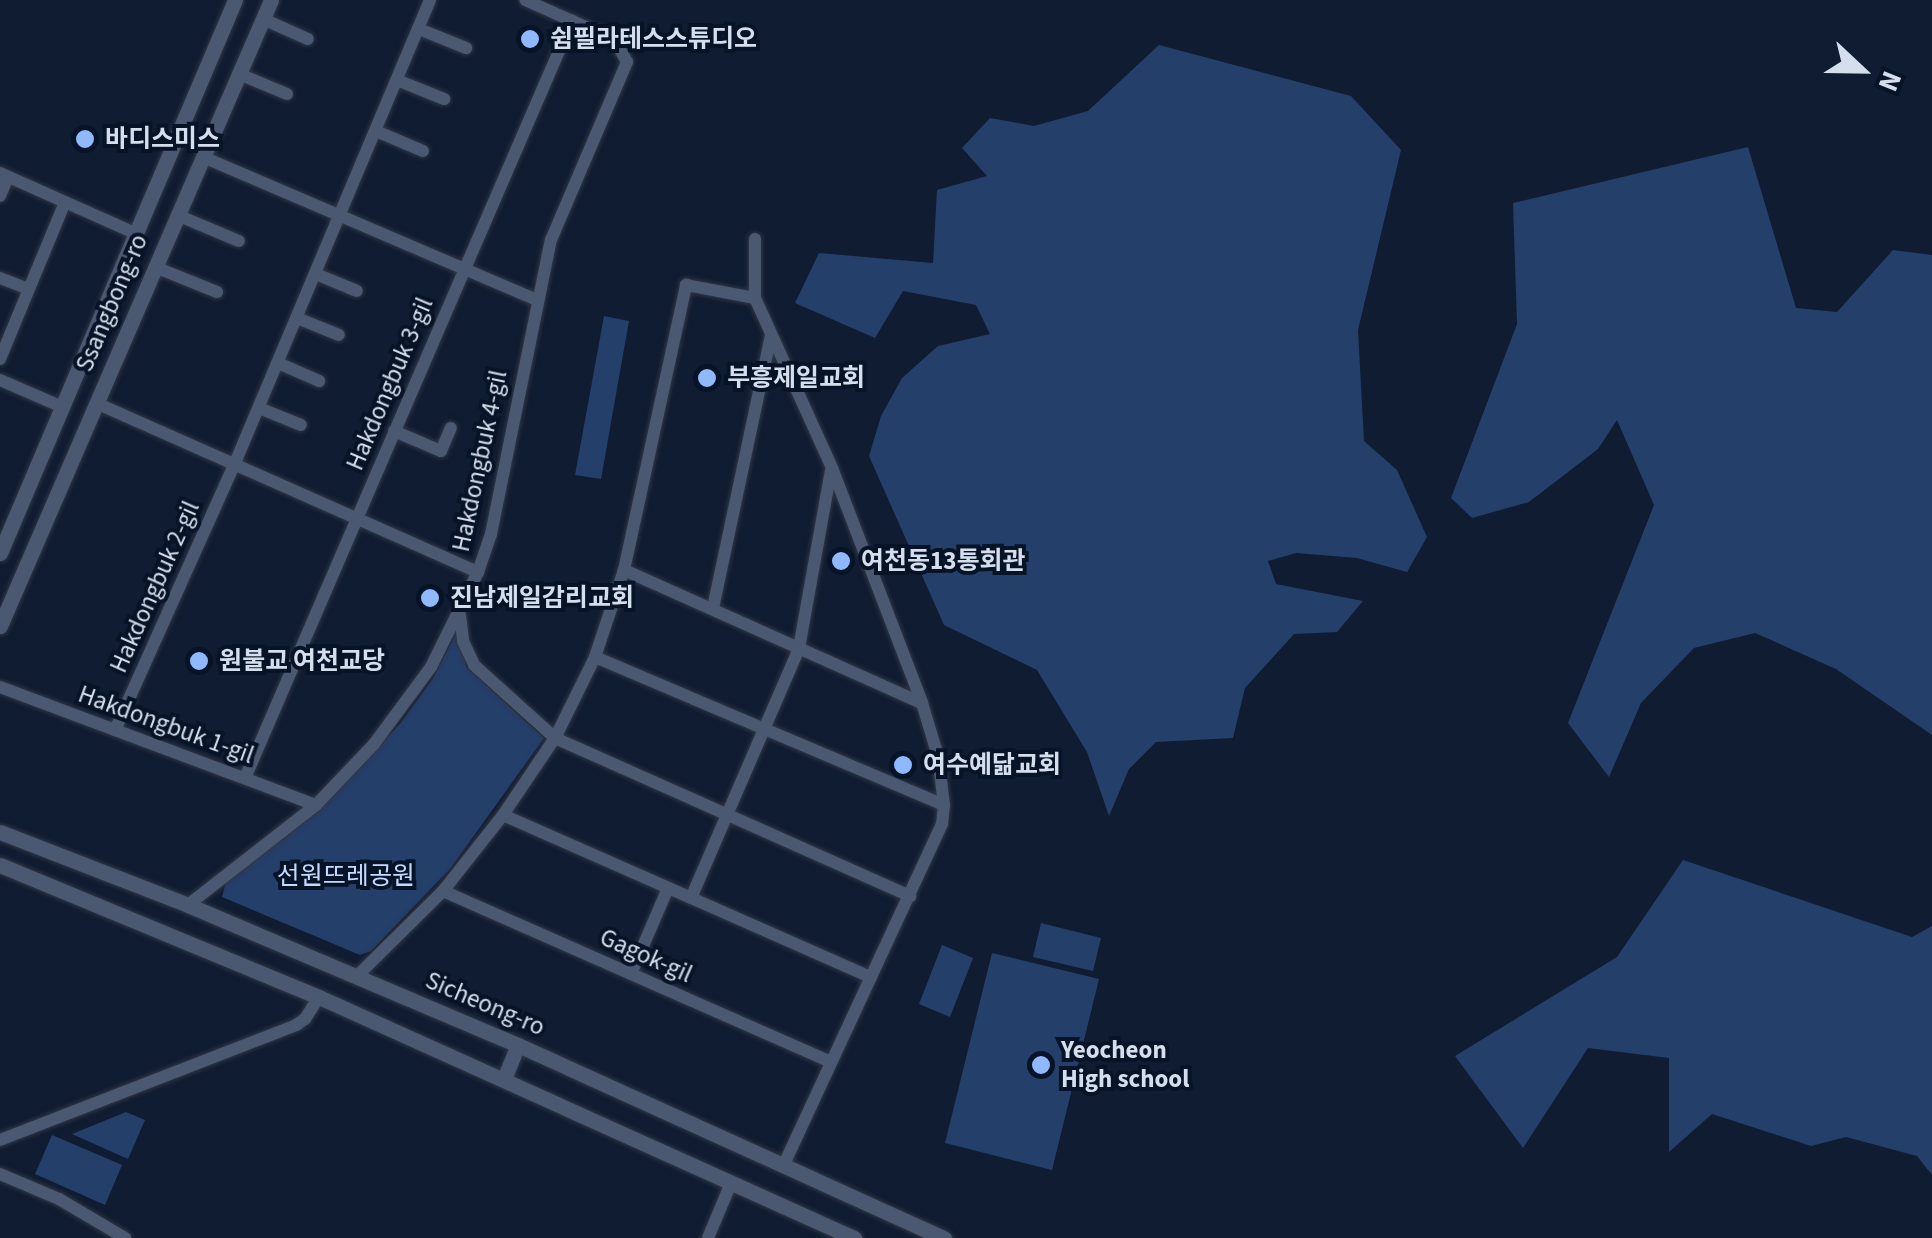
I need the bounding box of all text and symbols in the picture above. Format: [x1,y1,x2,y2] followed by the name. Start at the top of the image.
[1812,20,1912,120] north arrow
[550,24,757,54] place label: 쉼필라테스스튜디오
[519,28,541,50] marker: 쉼필라테스스튜디오
[1868,65,1912,97] text: N
[105,124,220,154] place label: 바디스미스
[74,128,96,150] marker: 바디스미스
[70,230,154,376] street label: Ssangbong-ro
[340,293,440,475] street label: Hakdongbuk 3-gil
[727,363,865,393] place label: 부흥제일교회
[696,367,718,389] marker: 부흥제일교회
[446,368,514,554] street label: Hakdongbuk 4-gil
[104,497,206,677] street label: Hakdongbuk 2-gil
[861,546,1025,576] place label: 여천동13통회관
[830,550,852,572] marker: 여천동13통회관
[450,583,634,613] place label: 진남제일감리교회
[419,587,441,609] marker: 진남제일감리교회
[219,646,385,676] place label: 원불교 여천교당
[188,650,210,672] marker: 원불교 여천교당
[74,679,258,771] street label: Hakdongbuk 1-gil
[923,750,1061,780] place label: 여수예닮교회
[892,754,914,776] marker: 여수예닮교회
[277,861,415,891] park label: 선원뜨레공원
[595,922,697,990] street label: Gagok-gil
[421,965,549,1043] street label: Sicheong-ro
[1061,1036,1189,1095] place label: Yeocheon High school
[1030,1054,1052,1076] marker: Yeocheon High school

